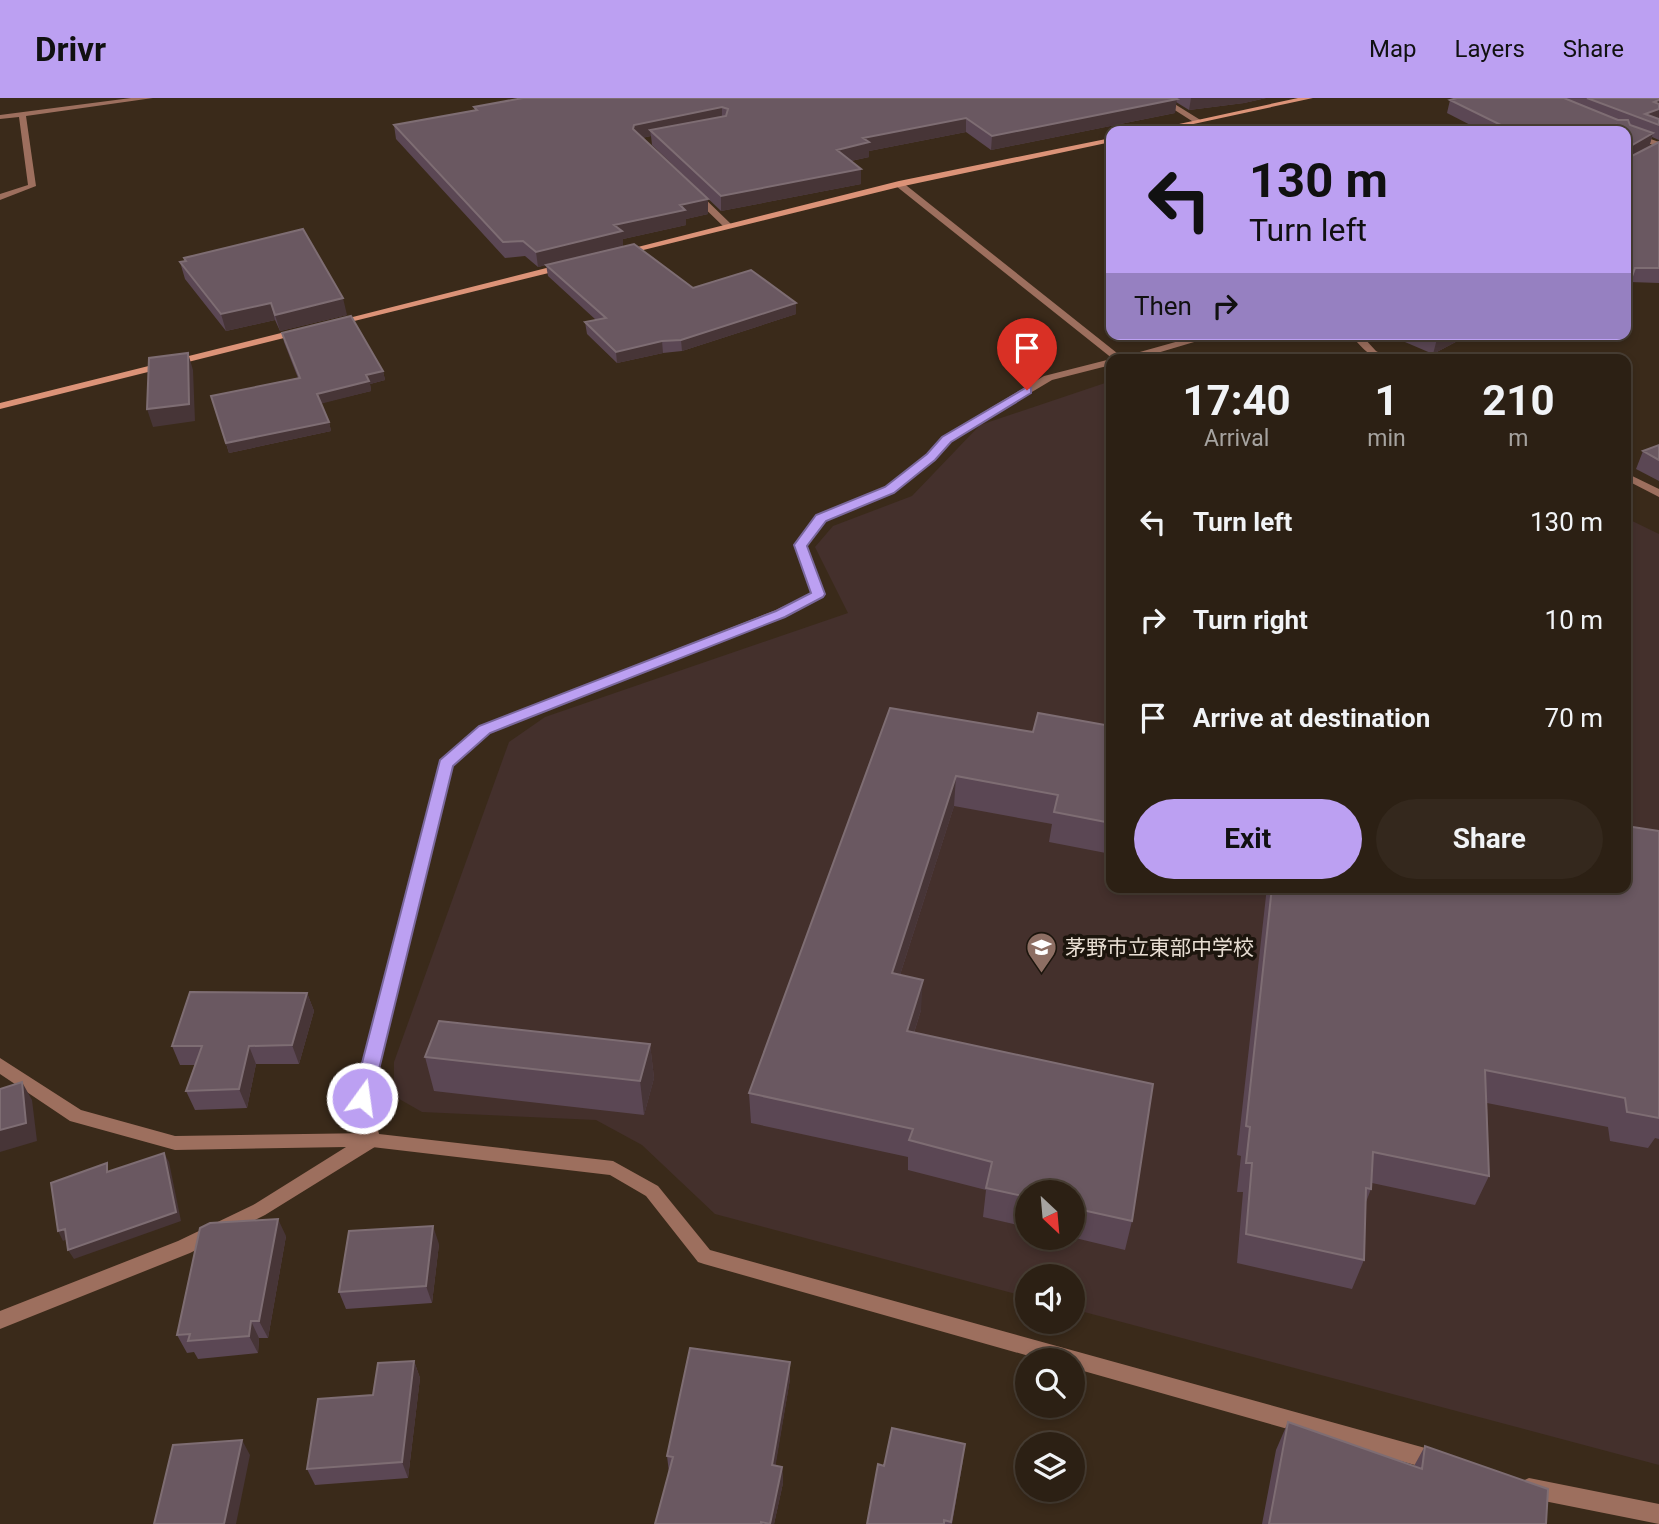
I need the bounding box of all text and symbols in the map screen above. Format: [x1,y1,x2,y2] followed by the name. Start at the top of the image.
[35,30,106,69] text: Drivr
[1369,35,1417,63] text: Map
[1455,35,1525,63] text: Layers
[1563,35,1624,63] text: Share
[1249,152,1388,209] text: 130 m
[1134,154,1225,245] icon: left
[1249,211,1367,249] text: Turn left
[1206,287,1244,325] icon: right
[1134,291,1192,321] text: Then
[997,318,1057,390] pin
[1008,329,1046,367] icon: arrive
[1183,376,1291,425] text: 17:40
[1374,376,1399,425] text: 1
[1482,376,1555,425] text: 210
[1204,425,1269,452] text: Arrival
[1367,425,1406,452] text: min
[1508,425,1528,452] text: m
[1134,503,1172,541] icon: left
[1193,507,1292,537] text: Turn left
[1530,507,1603,537] text: 130 m
[1134,601,1172,639] icon: right
[1193,605,1308,635] text: Turn right
[1545,605,1603,635] text: 10 m
[1134,699,1172,737] icon: arrive
[1193,703,1430,733] text: Arrive at destination
[1545,703,1603,733] text: 70 m
[1134,799,1362,879] button: Exit
[1376,799,1603,879] button: Share
[1025,931,1059,975] school or university icon: 茅野市立東部中学校
[1065,936,1254,960] place label: 茅野市立東部中学校
[325,1061,399,1135] position arrow
[1015,1180,1085,1250] north arrow
[1015,1180,1085,1502] map controls
[1015,1264,1085,1334] button: sound
[1015,1348,1085,1418] button: search
[1015,1432,1085,1502] button: layers

